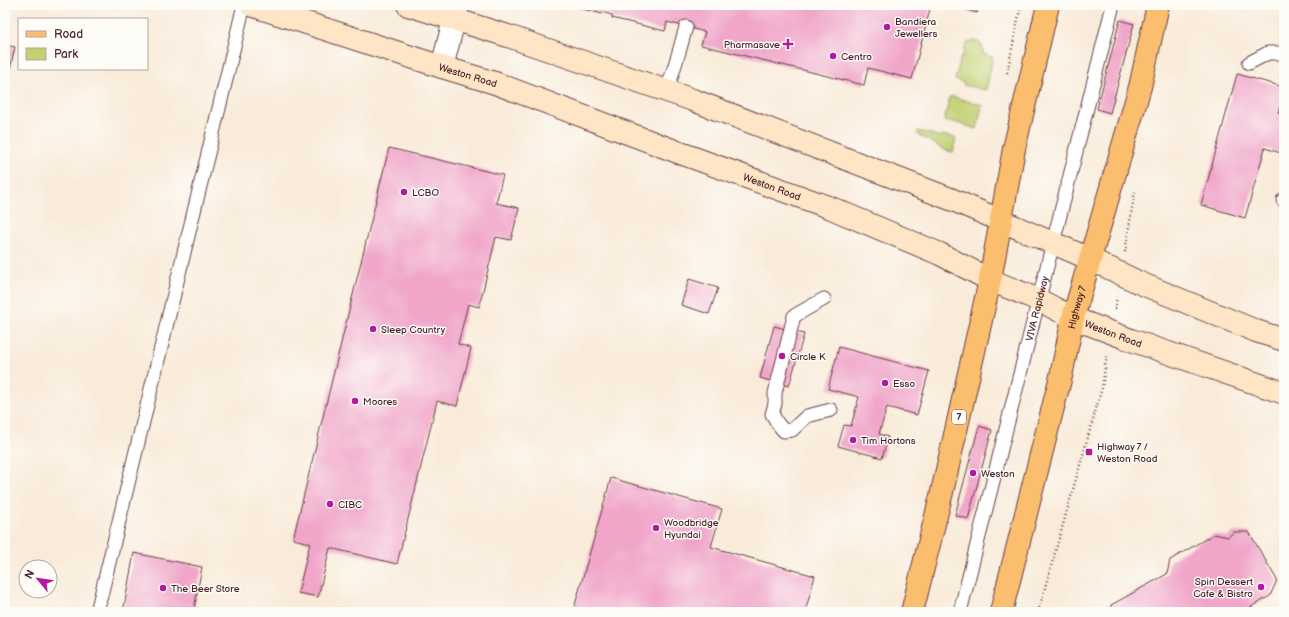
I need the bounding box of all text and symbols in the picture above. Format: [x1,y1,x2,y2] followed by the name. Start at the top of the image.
[895,16,937,40] place label: Bandiera Jewellers
[18,18,148,70] legend
[882,22,892,32] marker: Bandiera Jewellers
[54,27,83,42] text: Road
[724,39,780,51] place label: Pharmasave
[783,39,793,49] marker: Pharmasave
[54,47,78,62] text: Park
[828,51,838,61] marker: Centro
[841,51,872,63] place label: Centro
[437,61,499,90] street label: Weston Road
[741,171,803,204] street label: Weston Road
[399,187,409,197] marker: LCBO
[412,187,439,199] place label: LCBO
[1024,275,1052,343] street label: VIVA Rapidway
[1066,284,1089,330] street label: Highway 7
[1083,318,1144,350] street label: Weston Road
[368,324,378,334] marker: Sleep Country
[381,324,446,336] place label: Sleep Country
[777,351,787,361] marker: Circle K
[790,351,826,363] place label: Circle K
[880,378,890,388] marker: Esso
[893,378,915,390] place label: Esso
[350,396,360,406] marker: Moores
[363,396,397,408] place label: Moores
[952,410,966,424] road number: 7
[848,435,858,445] marker: Tim Hortons
[861,435,916,447] place label: Tim Hortons
[1097,441,1158,465] place label: Highway 7 / Weston Road
[1084,447,1094,457] marker: Highway 7 / Weston Road
[968,468,978,478] marker: Weston
[981,468,1015,480] place label: Weston
[325,499,335,509] marker: CIBC
[338,499,362,511] place label: CIBC
[664,517,719,541] place label: Woodbridge Hyundai
[651,523,661,533] marker: Woodbridge Hyundai
[18,559,58,599] north arrow
[22,568,37,581] text: N
[1193,576,1253,600] place label: Spin Dessert Cafe & Bistro
[1256,582,1266,592] marker: Spin Dessert Cafe & Bistro
[158,583,168,593] marker: The Beer Store
[171,583,240,595] place label: The Beer Store

